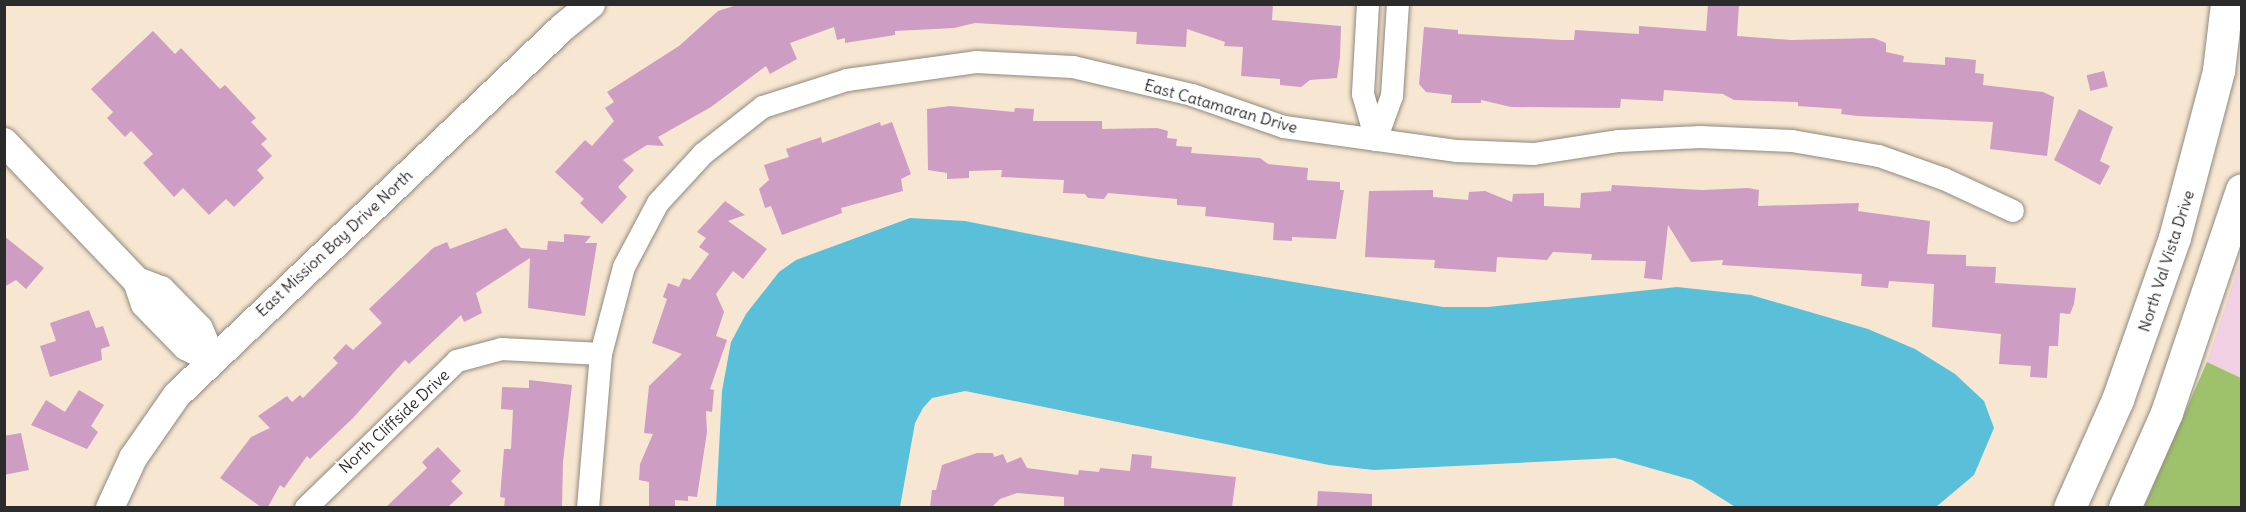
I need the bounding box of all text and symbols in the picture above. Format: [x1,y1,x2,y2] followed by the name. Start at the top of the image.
[1142,75,1300,137] street label: East Catamaran Drive
[252,166,416,320] street label: East Mission Bay Drive North
[2134,188,2198,334] street label: North Val Vista Drive
[335,365,453,477] street label: North Cliffside Drive

